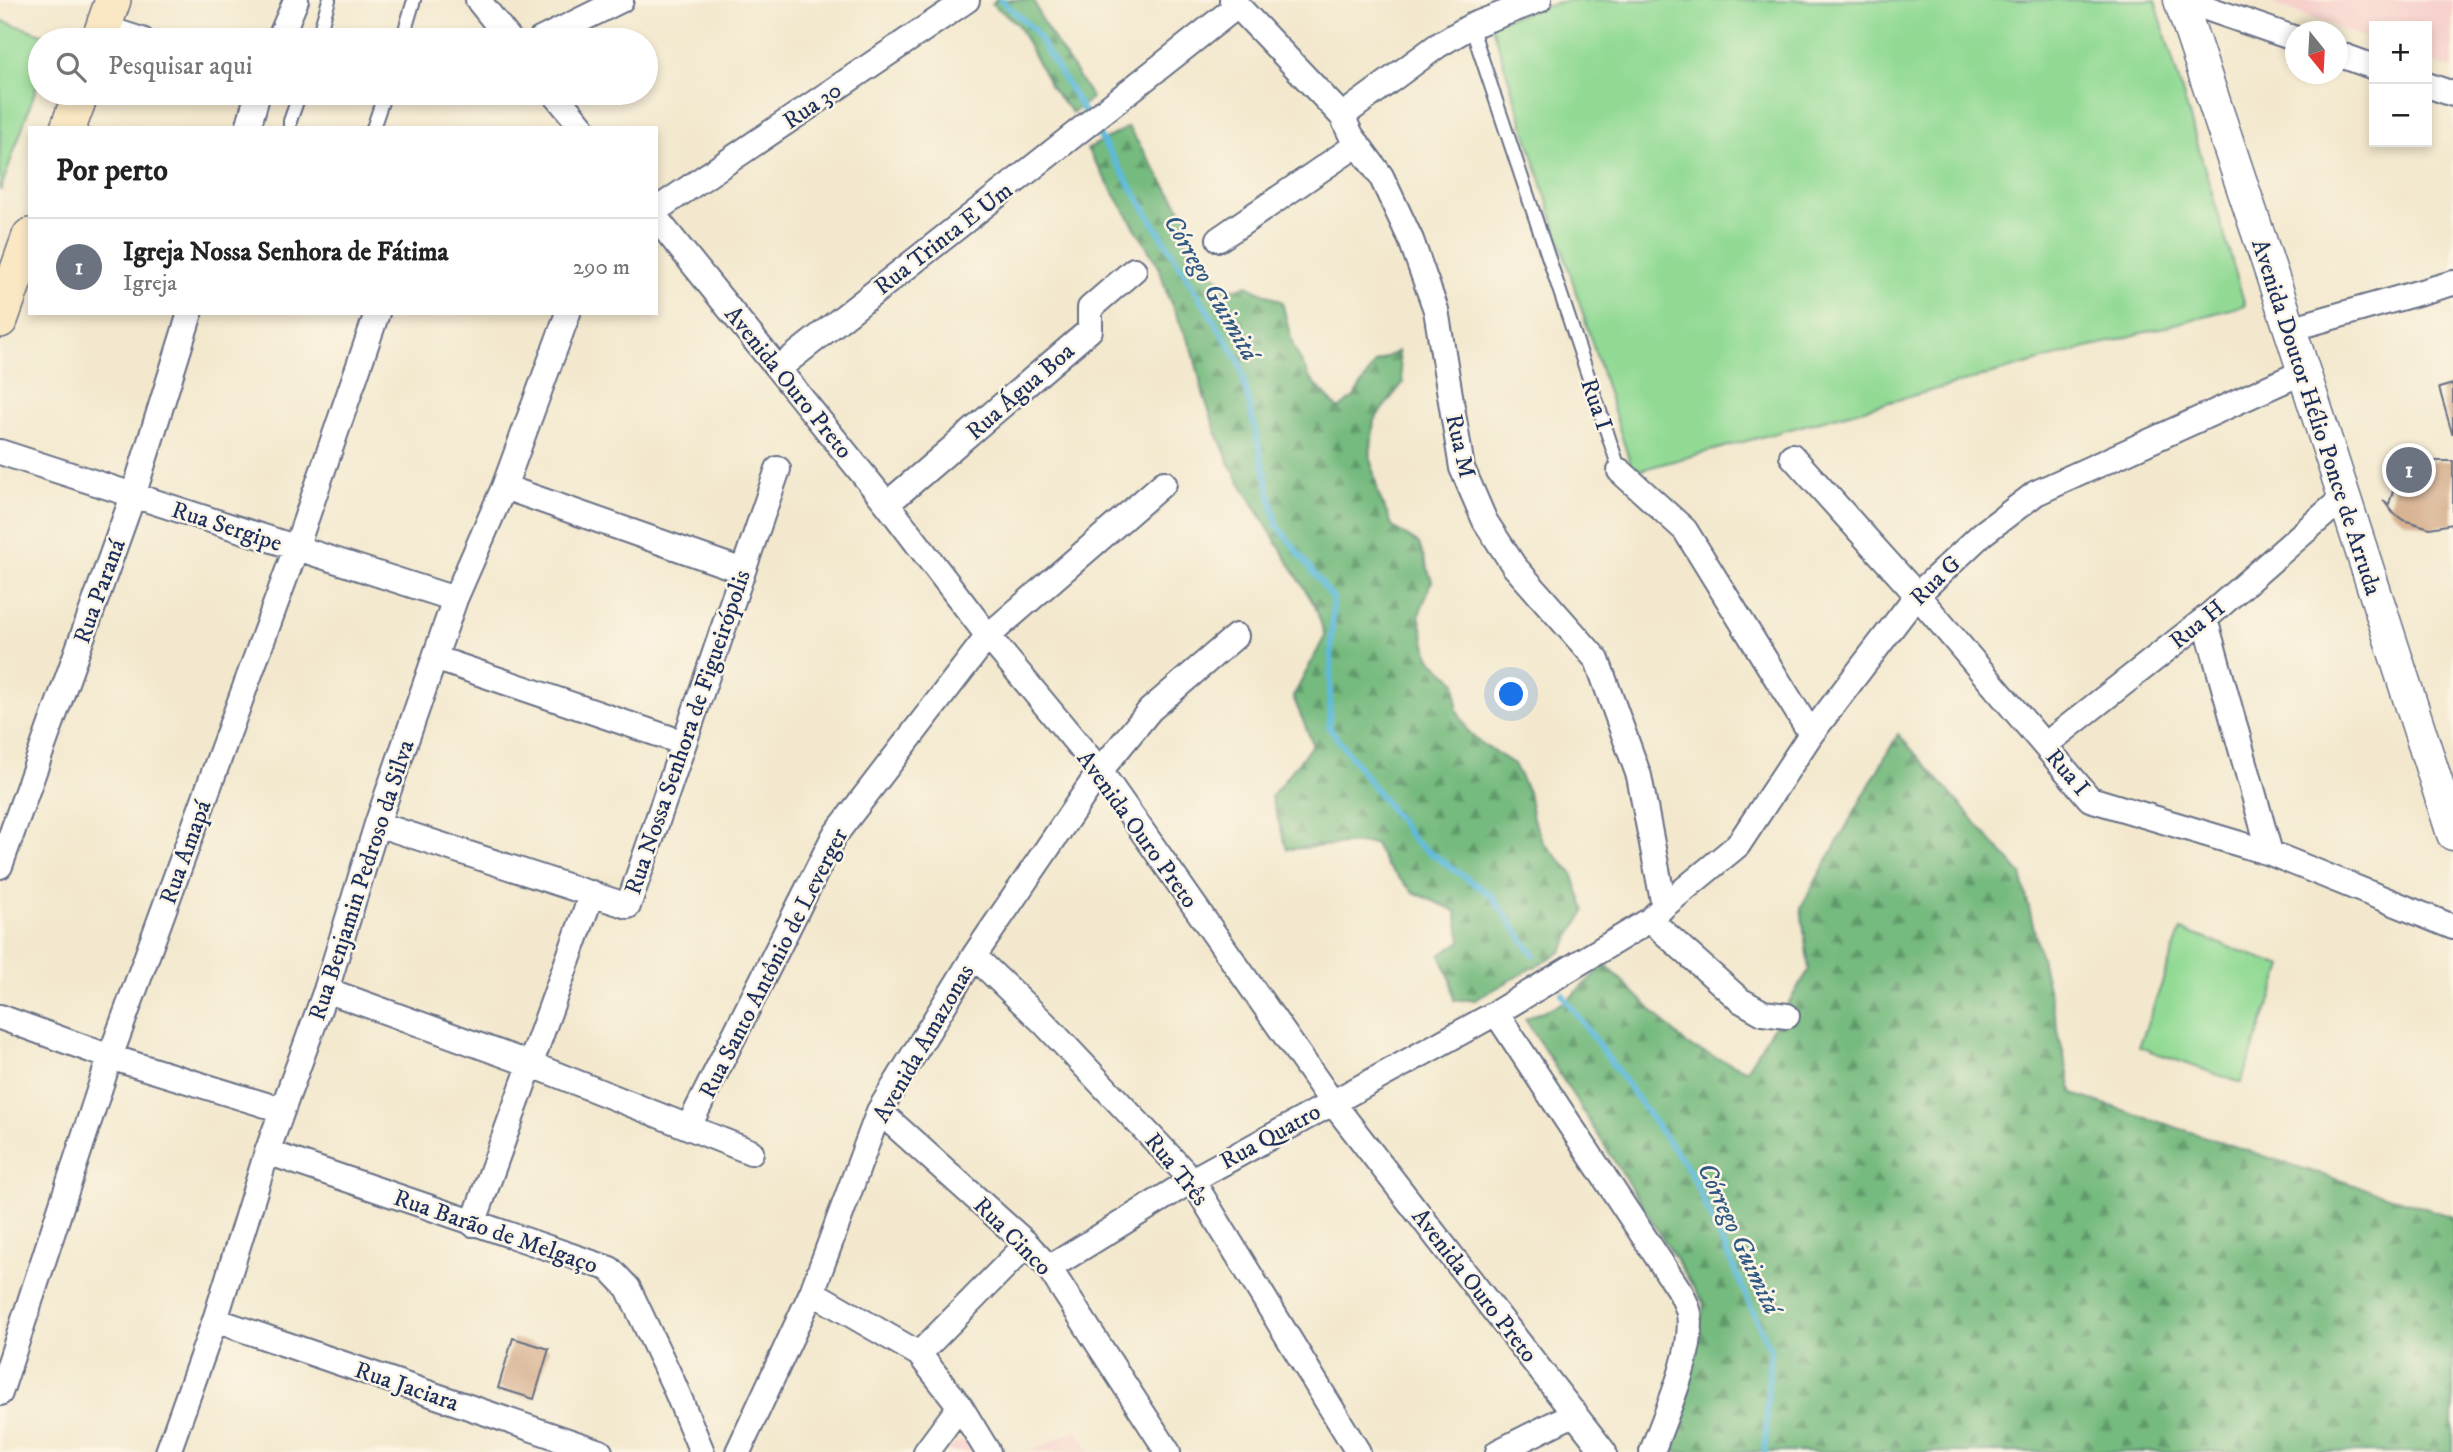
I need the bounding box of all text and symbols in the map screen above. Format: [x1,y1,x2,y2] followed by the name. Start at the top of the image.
[2285,21,2348,84] north arrow
[2369,21,2432,147] map controls
[2369,21,2432,84] button: +
[28,28,658,105] search box
[52,48,90,86] icon: search
[108,50,252,83] text: Pesquisar aqui
[777,75,848,136] street label: Rua 30
[2369,84,2432,147] button: −
[56,153,168,190] text: Por perto
[868,175,1019,302] street label: Rua Trinta E Um
[1155,209,1267,369] water label: Córrego Guimitá
[2244,235,2388,600] street label: Avenida Doutor Hélio Ponce de Arruda
[123,236,449,269] text: Igreja Nossa Senhora de Fátima
[75,253,83,282] text: 1
[573,253,630,282] text: 290 m
[123,269,177,298] text: Igreja
[717,300,859,465] street label: Avenida Ouro Preto
[960,335,1082,447] street label: Rua Água Boa
[1573,374,1619,434] street label: Rua I
[1438,411,1482,481] street label: Rua M
[2386,444,2432,496] pin: 1
[168,495,286,559] street label: Rua Sergipe
[67,534,133,648] street label: Rua Paraná
[1904,549,1968,612] street label: Rua G
[618,566,758,899] street label: Rua Nossa Senhora de Figueirópolis
[2164,593,2232,656] street label: Rua H
[1494,677,1528,711] your location
[302,735,422,1024] street label: Rua Benjamin Pedroso da Silva
[2039,743,2096,802] street label: Rua I
[1070,745,1205,914] street label: Avenida Ouro Preto
[153,795,219,909] street label: Rua Amapá
[693,823,855,1104] street label: Rua Santo Antônio de Leverger
[866,959,981,1128] street label: Avenida Amazonas
[1215,1097,1326,1177] street label: Rua Quatro
[1138,1127,1215,1212] street label: Rua Três
[1689,1157,1789,1322] water label: Córrego Guimitá
[390,1183,602,1281] street label: Rua Barão de Melgaço
[967,1191,1058,1282] street label: Rua Cinco
[1405,1202,1544,1369] street label: Avenida Ouro Preto
[351,1355,463,1419] street label: Rua Jaciara

